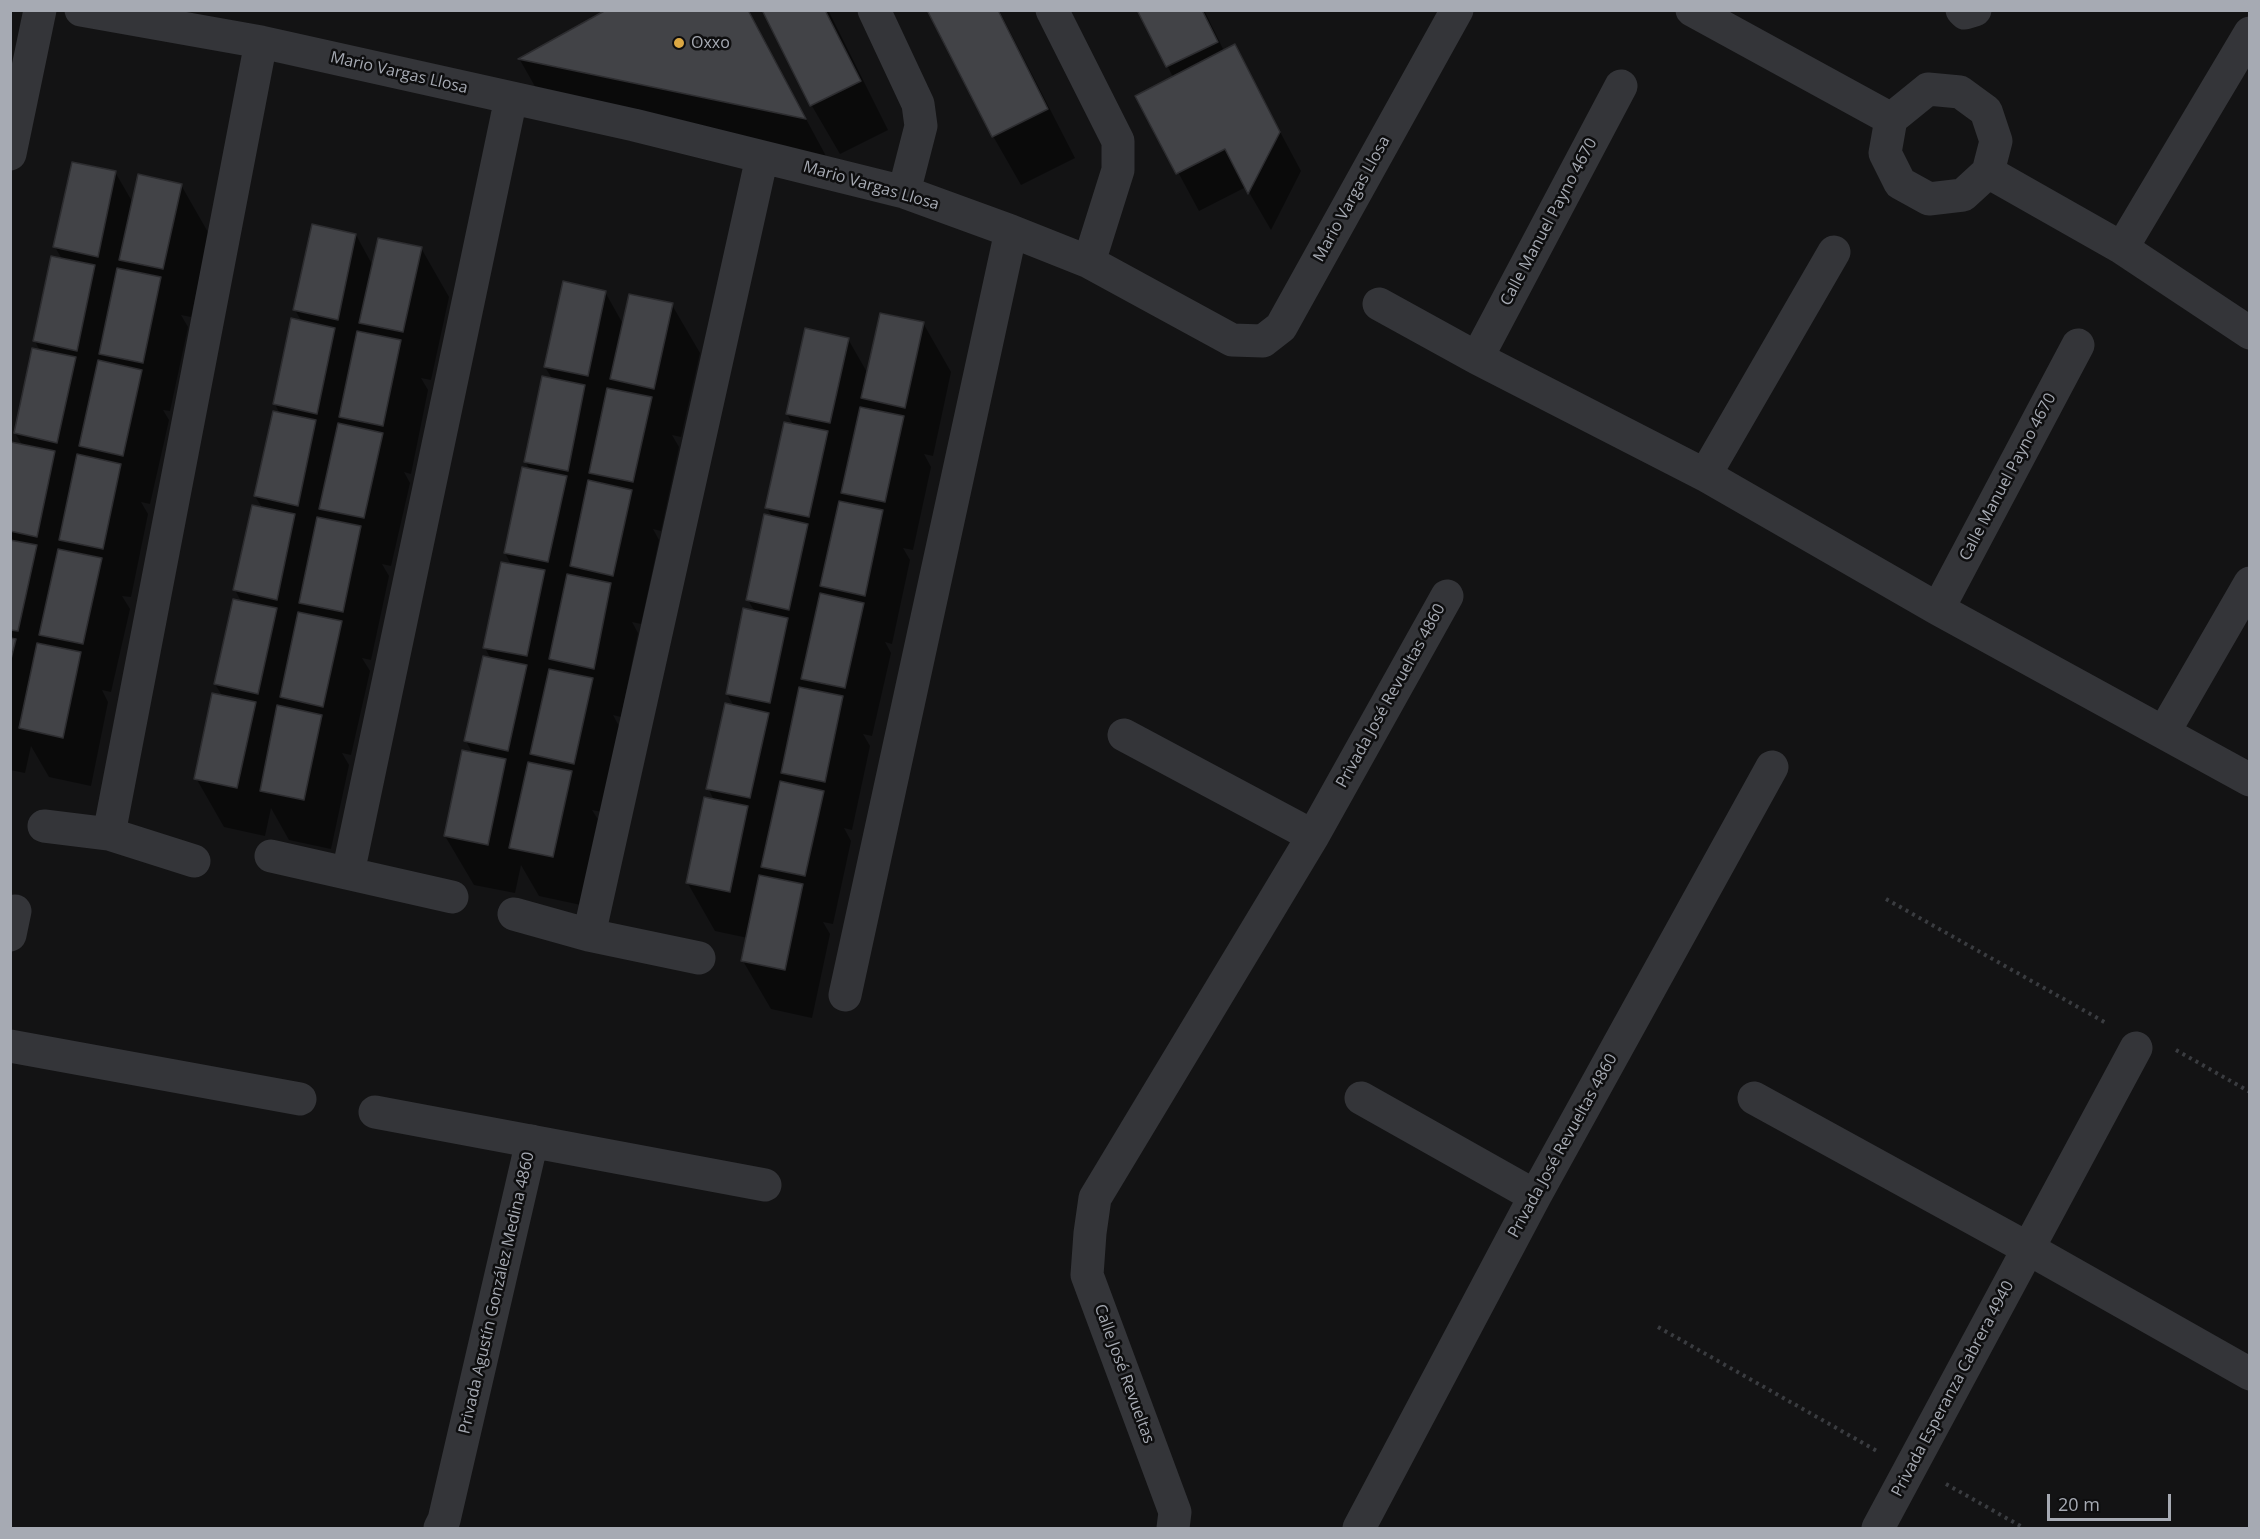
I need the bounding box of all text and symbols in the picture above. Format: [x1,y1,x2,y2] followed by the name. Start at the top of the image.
[691,33,730,53] place label: Oxxo
[672,36,686,50] marker: Oxxo
[328,48,470,98] street label: Mario Vargas Llosa
[1310,133,1394,265] street label: Mario Vargas Llosa
[1497,135,1601,309] street label: Calle Manuel Payno 4670
[801,157,941,215] street label: Mario Vargas Llosa
[1956,390,2060,564] street label: Calle Manuel Payno 4670
[1332,601,1450,791] street label: Privada José Revueltas 4860
[1504,1051,1622,1241] street label: Privada José Revueltas 4860
[455,1150,539,1436] street label: Privada Agustín González Medina 4860
[1888,1278,2018,1500] street label: Privada Esperanza Cabrera 4940
[1090,1302,1158,1446] street label: Calle José Revueltas
[2050,1482,2174,1520] scale bar
[2058,1492,2100,1516] text: 20 m

